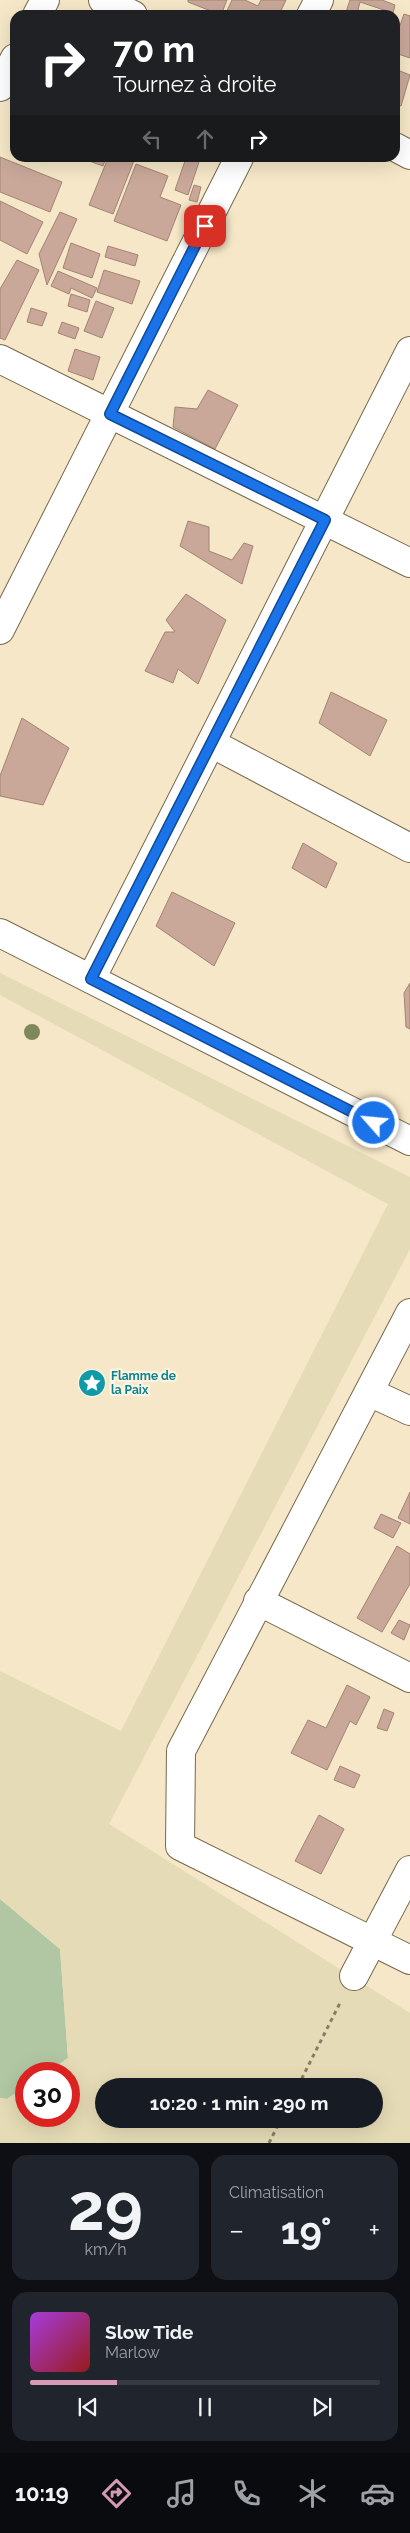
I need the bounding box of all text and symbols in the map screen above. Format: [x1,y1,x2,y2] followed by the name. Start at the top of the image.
[113,29,195,70] text: 70 m
[30,30,95,95] icon: right
[113,71,277,97] text: Tournez à droite
[138,125,166,153] icon: left
[191,125,219,153] icon: ahead
[244,125,272,153] icon: right
[184,205,226,247] pin
[191,212,219,240] icon: arrive
[347,1096,399,1148] position arrow
[77,1368,107,1398] place icon: Flamme de la Paix
[111,1369,176,1397] place label: Flamme de la Paix
[15,2062,80,2127] speed limit sign: 30
[150,2092,328,2114] text: 10:20 · 1 min · 290 m
[68,2169,143,2245] text: 29
[229,2183,324,2202] text: Climatisation
[281,2208,332,2253] text: 19°
[229,2214,244,2247] text: −
[368,2214,380,2247] text: +
[84,2240,127,2259] text: km/h
[105,2321,194,2343] text: Slow Tide
[105,2343,160,2362] text: Marlow
[74,2393,102,2421] icon: previous
[191,2393,219,2421] icon: pause
[308,2393,336,2421] icon: next
[99,2476,134,2511] icon: directions
[164,2476,199,2511] icon: music
[229,2476,264,2511] icon: phone
[295,2476,330,2511] icon: climate
[360,2476,395,2511] icon: car
[15,2480,69,2506] text: 10:19

